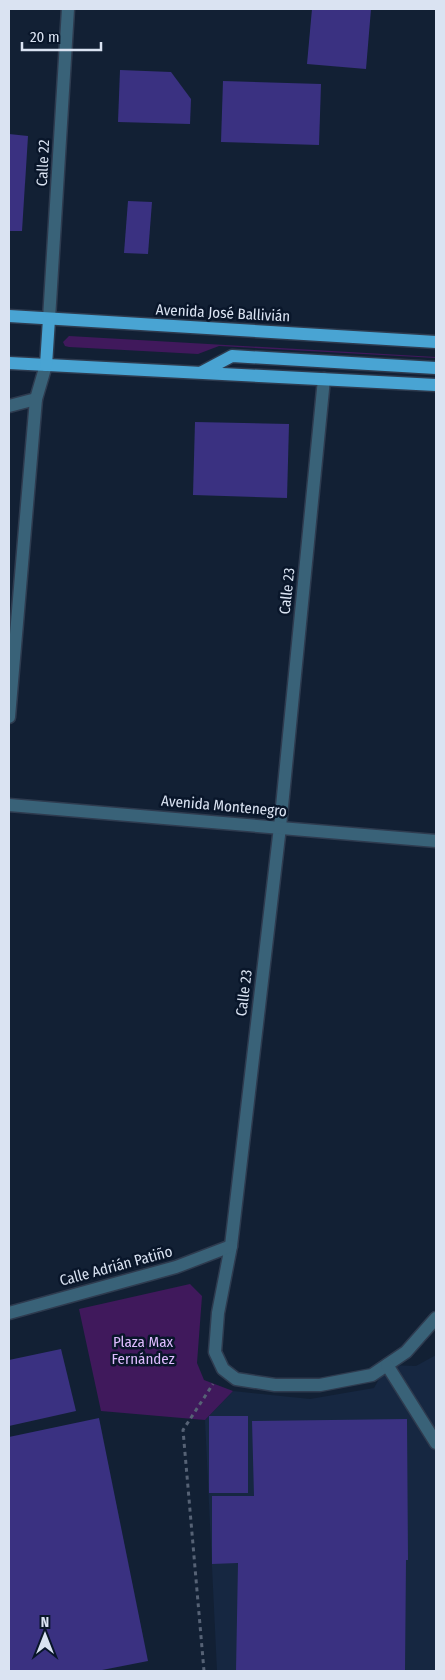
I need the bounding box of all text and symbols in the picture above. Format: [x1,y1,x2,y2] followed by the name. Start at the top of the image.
[22,20,101,52] scale bar
[30,28,60,46] text: 20 m
[33,139,53,187] street label: Calle 22
[155,300,291,326] street label: Avenida José Ballivián
[276,567,298,615] street label: Calle 23
[160,792,288,820] street label: Avenida Montenegro
[232,968,256,1017] street label: Calle 23
[58,1242,174,1290] street label: Calle Adrián Patiño
[111,1333,175,1368] park label: Plaza Max Fernández
[20,1610,70,1660] north arrow
[41,1614,49,1631] text: N

